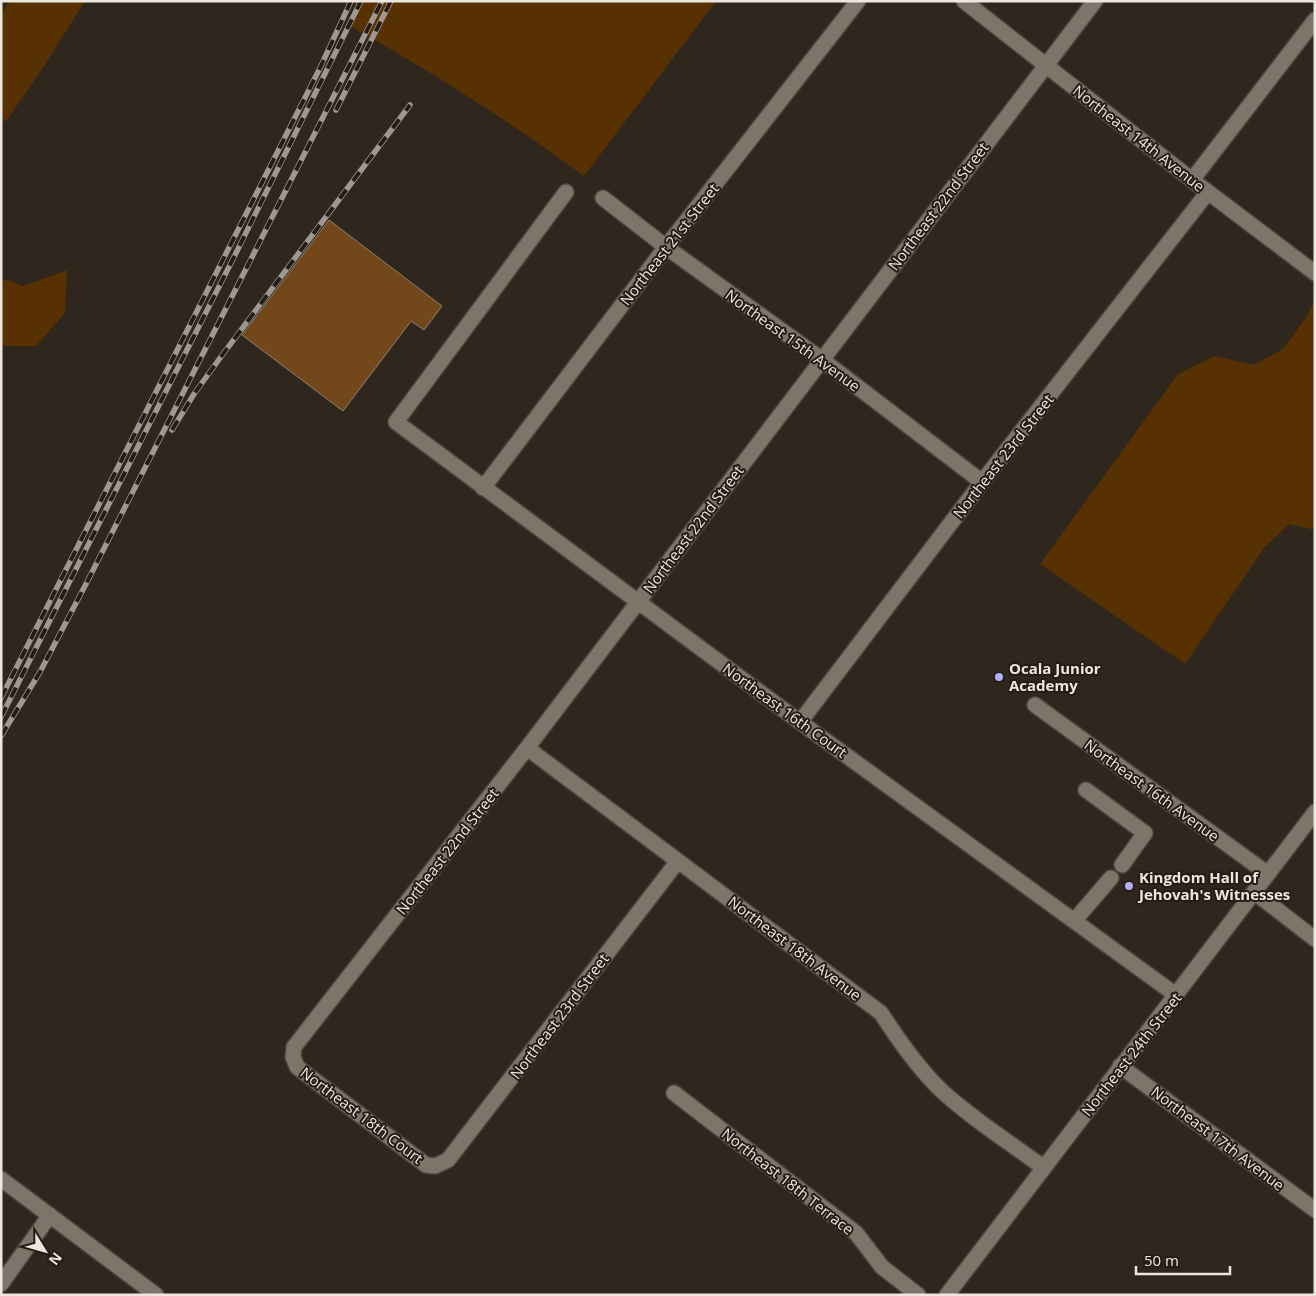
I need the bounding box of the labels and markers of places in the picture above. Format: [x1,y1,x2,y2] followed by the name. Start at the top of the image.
[1009,658,1101,695] place label: Ocala Junior Academy
[993,671,1005,683] marker: Ocala Junior Academy
[1137,867,1290,904] place label: Kingdom Hall of Jehovah's Witnesses
[1123,880,1135,892] marker: Kingdom Hall of Jehovah's Witnesses

